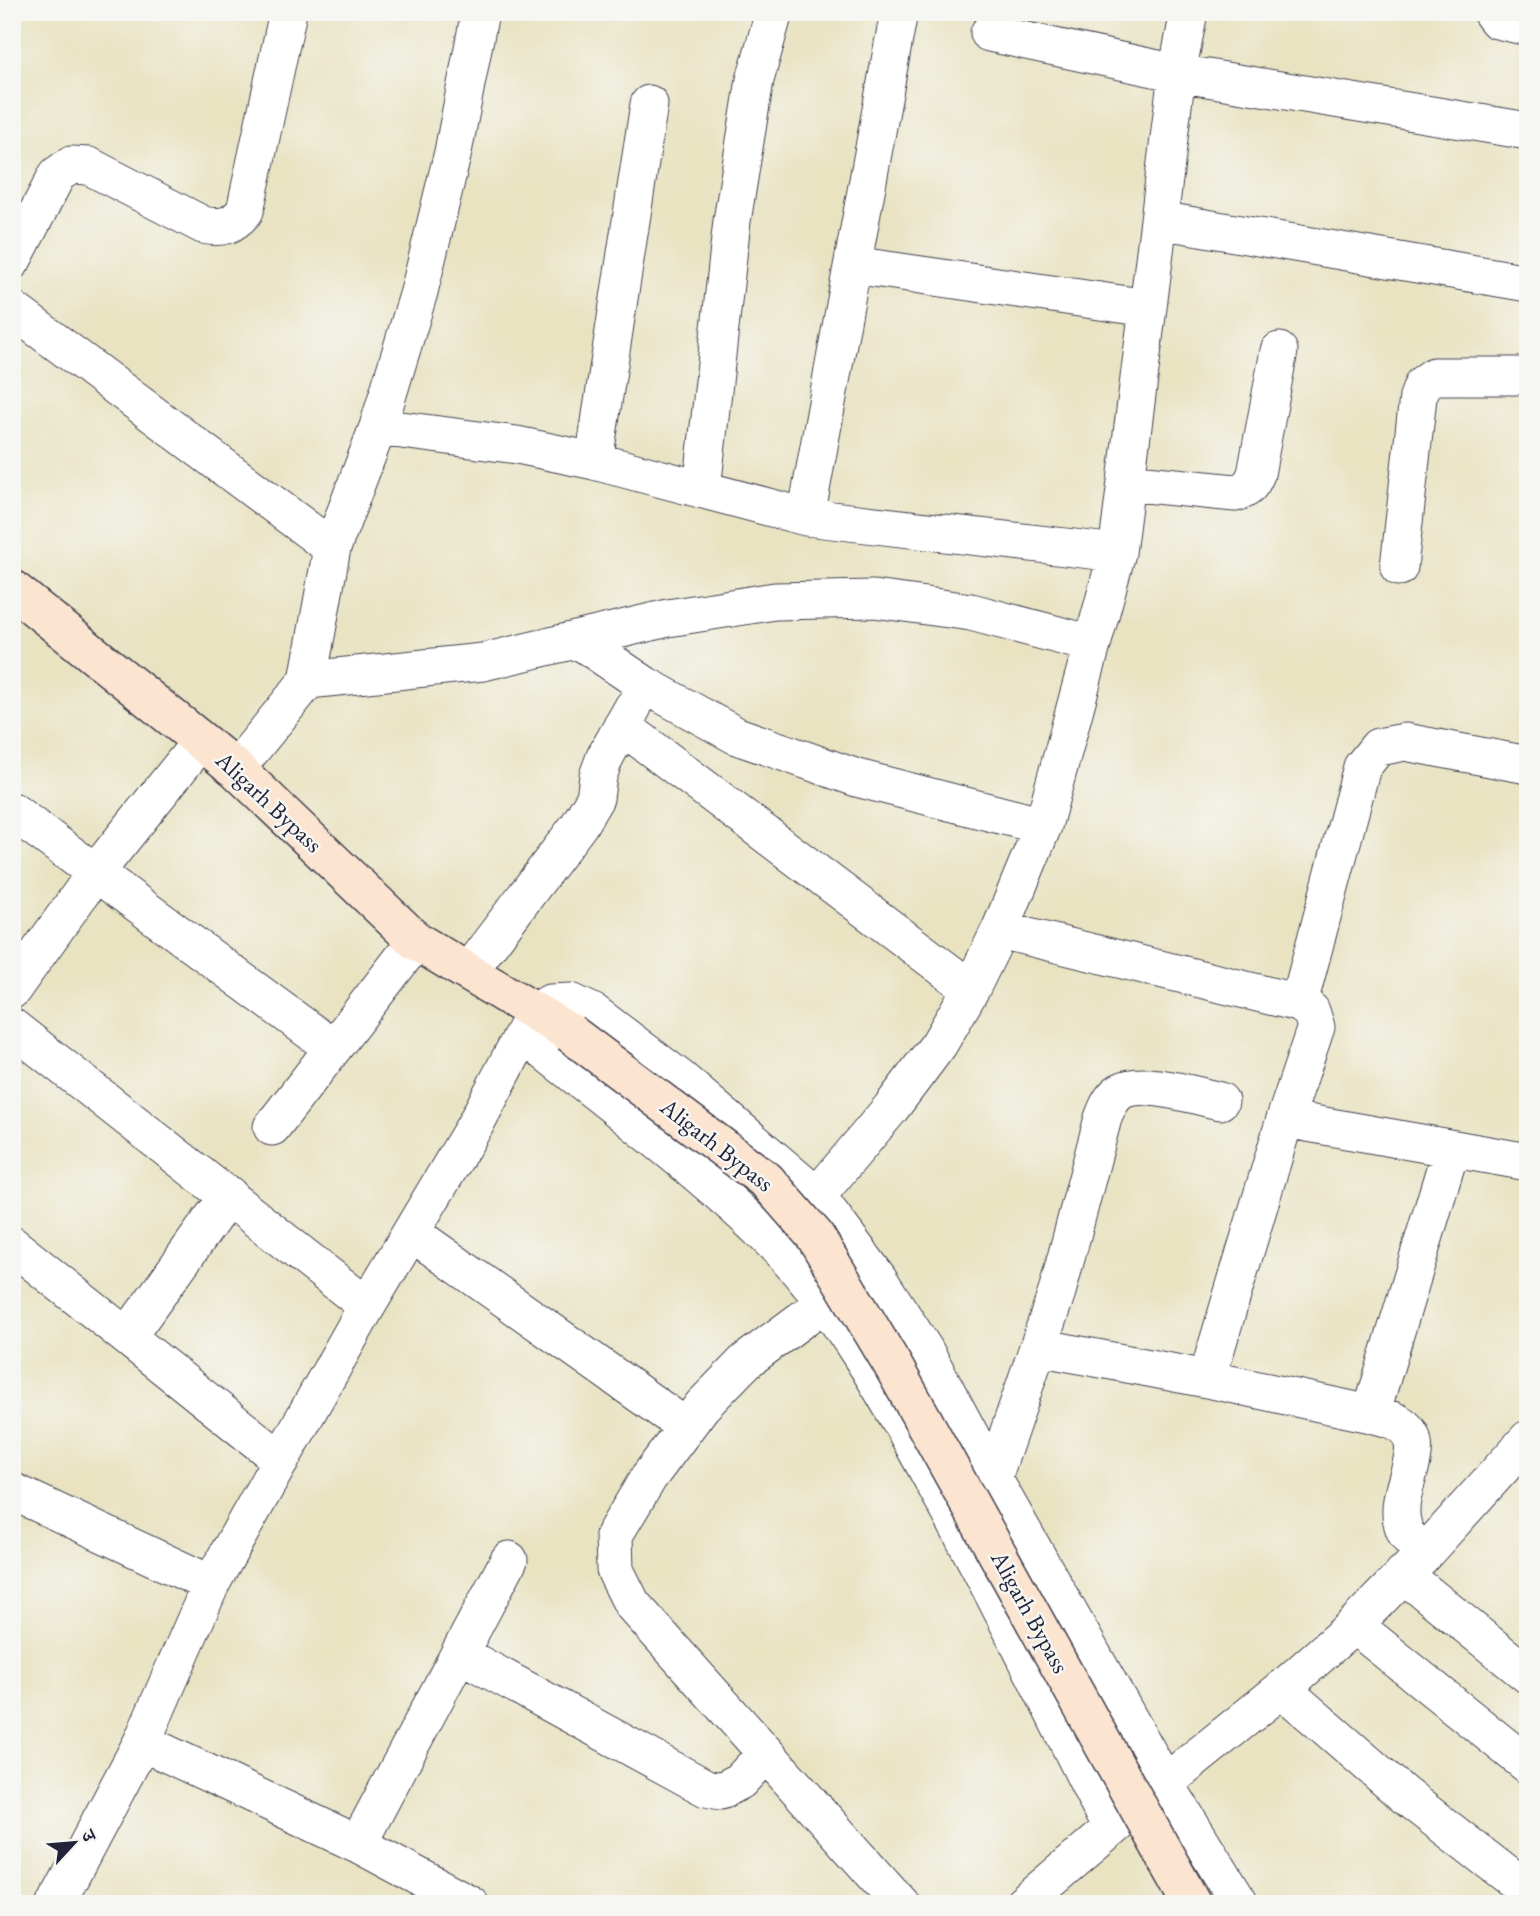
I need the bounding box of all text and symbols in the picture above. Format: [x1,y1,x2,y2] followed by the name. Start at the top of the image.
[209,744,329,859] street label: Aligarh Bypass
[654,1090,780,1198] street label: Aligarh Bypass
[984,1544,1077,1678] street label: Aligarh Bypass
[38,1808,108,1878] north arrow
[75,1824,103,1847] text: उ

